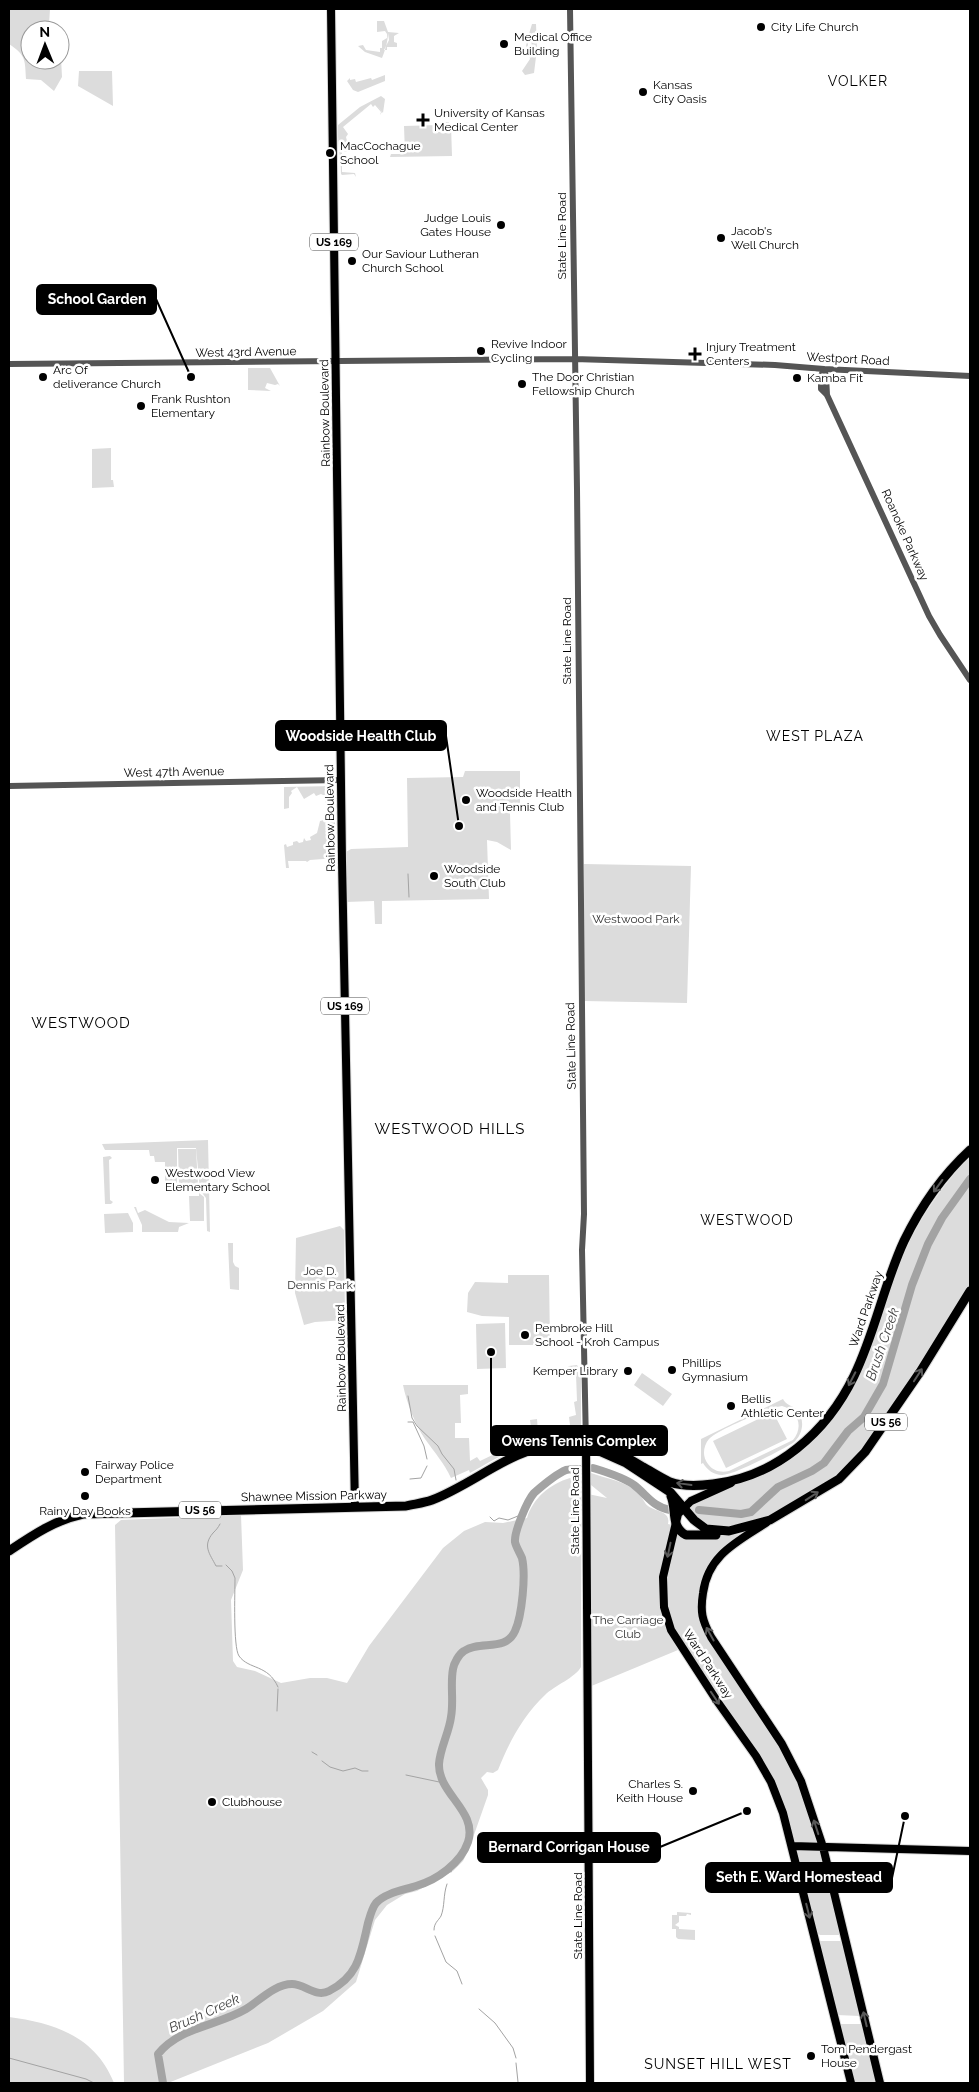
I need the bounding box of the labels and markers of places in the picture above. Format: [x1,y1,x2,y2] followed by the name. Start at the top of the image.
[771,20,859,34] place label: City Life Church
[755,21,767,33] marker: City Life Church
[514,30,592,58] place label: Medical Office Building
[498,38,510,50] marker: Medical Office Building
[653,78,707,106] place label: Kansas City Oasis
[637,86,649,98] marker: Kansas City Oasis
[434,106,545,134] place label: University of Kansas Medical Center
[416,113,430,127] marker: University of Kansas Medical Center
[340,139,421,167] place label: MacCochague School
[324,147,336,159] marker: MacCochague School
[420,211,491,239] place label: Judge Louis Gates House
[495,219,507,231] marker: Judge Louis Gates House
[731,224,799,252] place label: Jacob's Well Church
[715,232,727,244] marker: Jacob's Well Church
[362,247,479,275] place label: Our Saviour Lutheran Church School
[346,255,358,267] marker: Our Saviour Lutheran Church School
[37,285,156,314] callout: School Garden
[491,337,568,365] place label: Revive Indoor Cycling
[706,340,796,368] place label: Injury Treatment Centers
[475,345,487,357] marker: Revive Indoor Cycling
[688,347,702,361] marker: Injury Treatment Centers
[53,363,161,391] place label: Arc Of deliverance Church
[532,370,635,398] place label: The Door Christian Fellowship Church
[37,371,49,383] marker: Arc Of deliverance Church
[807,371,863,385] place label: Kamba Fit
[791,372,803,384] marker: Kamba Fit
[516,378,528,390] marker: The Door Christian Fellowship Church
[151,392,230,420] place label: Frank Rushton Elementary
[135,400,147,412] marker: Frank Rushton Elementary
[276,721,446,750] callout: Woodside Health Club
[476,786,572,814] place label: Woodside Health and Tennis Club
[460,794,472,806] marker: Woodside Health and Tennis Club
[444,862,506,890] place label: Woodside South Club
[428,870,440,882] marker: Woodside South Club
[165,1166,271,1194] place label: Westwood View Elementary School
[149,1174,161,1186] marker: Westwood View Elementary School
[535,1321,659,1349] place label: Pembroke Hill School - Kroh Campus
[519,1329,531,1341] marker: Pembroke Hill School - Kroh Campus
[682,1356,748,1384] place label: Phillips Gymnasium
[533,1364,618,1378] place label: Kemper Library
[666,1364,678,1376] marker: Phillips Gymnasium
[622,1365,634,1377] marker: Kemper Library
[741,1392,825,1420] place label: Bellis Athletic Center
[725,1400,737,1412] marker: Bellis Athletic Center
[491,1426,667,1455] callout: Owens Tennis Complex
[95,1458,174,1486] place label: Fairway Police Department
[79,1466,91,1478] marker: Fairway Police Department
[79,1490,91,1502] marker: Rainy Day Books
[39,1504,131,1518] place label: Rainy Day Books
[616,1777,683,1805] place label: Charles S. Keith House
[687,1785,699,1797] marker: Charles S. Keith House
[222,1795,282,1809] place label: Clubhouse
[206,1796,218,1808] marker: Clubhouse
[478,1833,660,1862] callout: Bernard Corrigan House
[706,1863,892,1892] callout: Seth E. Ward Homestead
[821,2042,912,2070] place label: Tom Pendergast House
[805,2050,817,2062] marker: Tom Pendergast House

